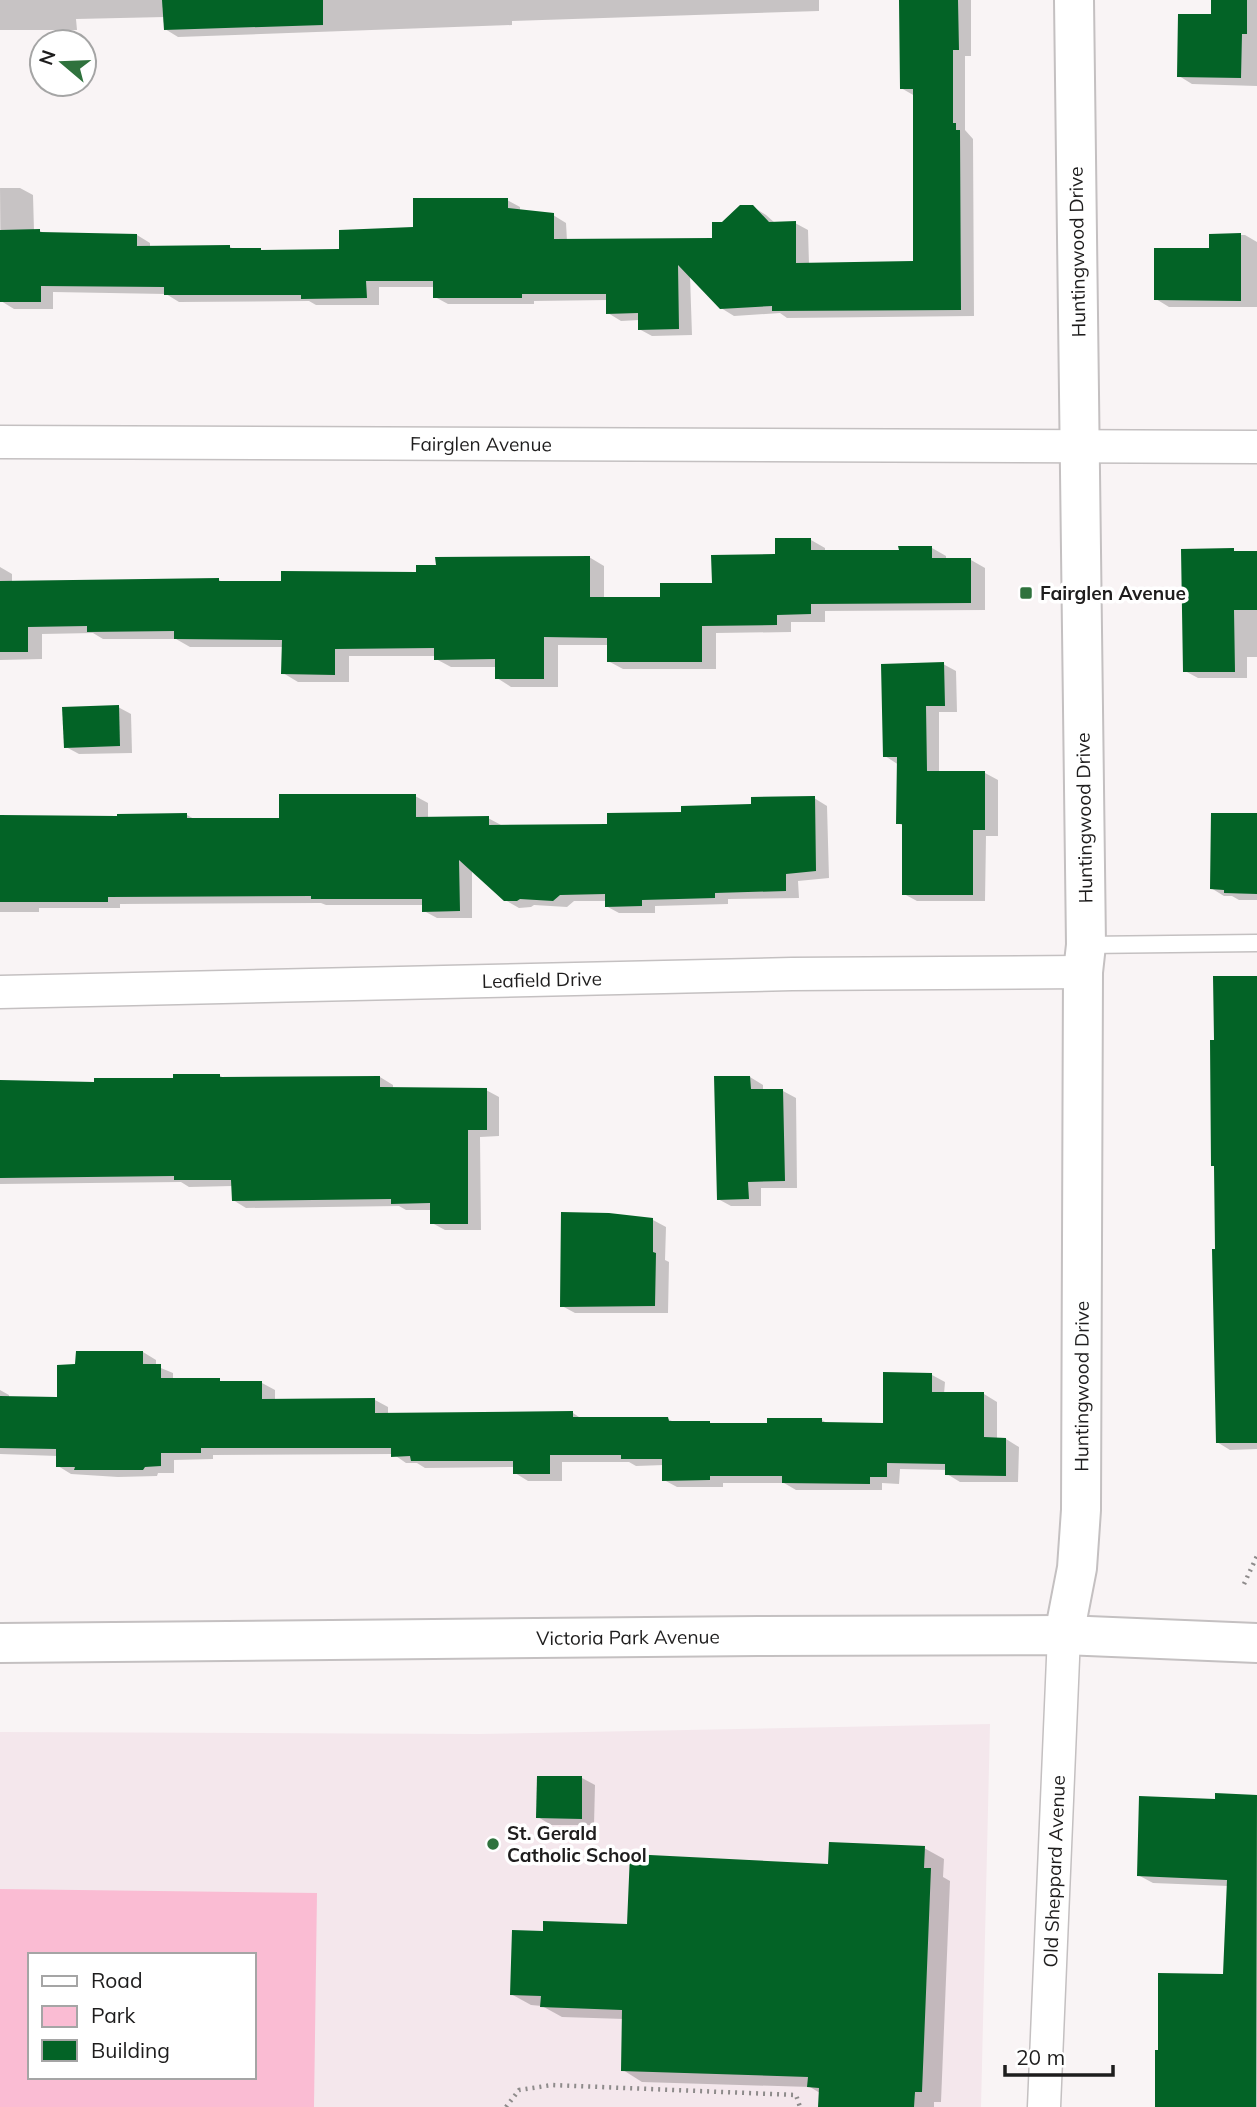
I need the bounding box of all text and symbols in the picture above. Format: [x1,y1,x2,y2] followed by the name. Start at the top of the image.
[28,28,98,98] north arrow
[33,47,61,68] text: N
[1064,166,1090,338] street label: Huntingwood Drive
[410,432,552,456] street label: Fairglen Avenue
[1040,581,1186,605] place label: Fairglen Avenue
[1018,585,1034,601] marker: Fairglen Avenue
[1071,732,1097,904] street label: Huntingwood Drive
[482,966,602,993] street label: Leafield Drive
[1069,1301,1094,1472] street label: Huntingwood Drive
[536,1624,720,1650] street label: Victoria Park Avenue
[1038,1775,1070,1968] street label: Old Sheppard Avenue
[507,1821,647,1867] place label: St. Gerald Catholic School
[485,1836,501,1852] marker: St. Gerald Catholic School
[28,1953,256,2079] legend
[91,1967,142,1993] text: Road
[91,2002,135,2028] text: Park
[1005,2034,1114,2078] scale bar
[91,2037,170,2063] text: Building
[1016,2044,1065,2070] text: 20 m

